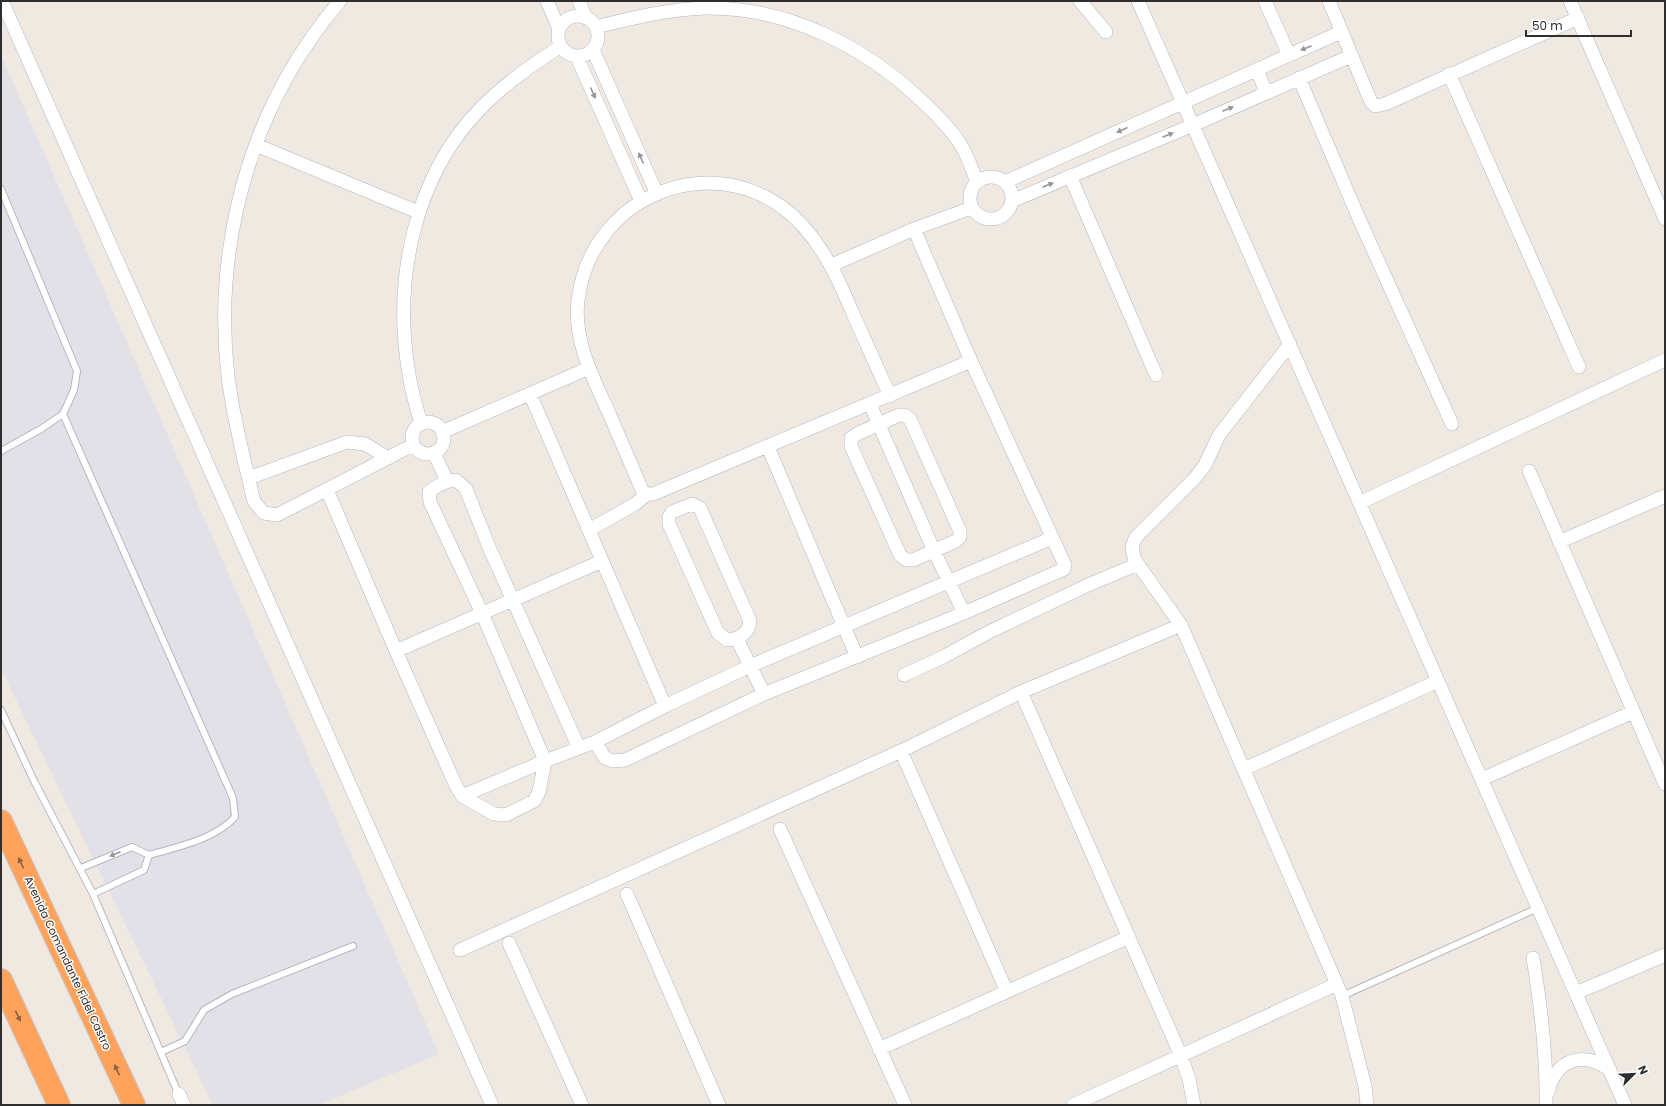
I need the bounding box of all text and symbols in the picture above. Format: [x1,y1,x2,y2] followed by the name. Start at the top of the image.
[1526,12,1631,38] scale bar
[1532,17,1563,34] text: 50 m
[1300,45,1311,51] one-way arrow
[590,87,596,98] one-way arrow
[1223,106,1234,112] one-way arrow
[1116,127,1127,133] one-way arrow
[1162,132,1174,138] one-way arrow
[638,152,644,164] one-way arrow
[1043,182,1055,188] one-way arrow
[109,851,120,857] one-way arrow
[18,857,24,869] one-way arrow
[21,874,115,1052] street label: Avenida Comandante Fidel Castro
[15,1010,21,1021] one-way arrow
[1614,1054,1654,1094] north arrow
[1634,1063,1652,1077] text: N
[114,1064,120,1075] one-way arrow

